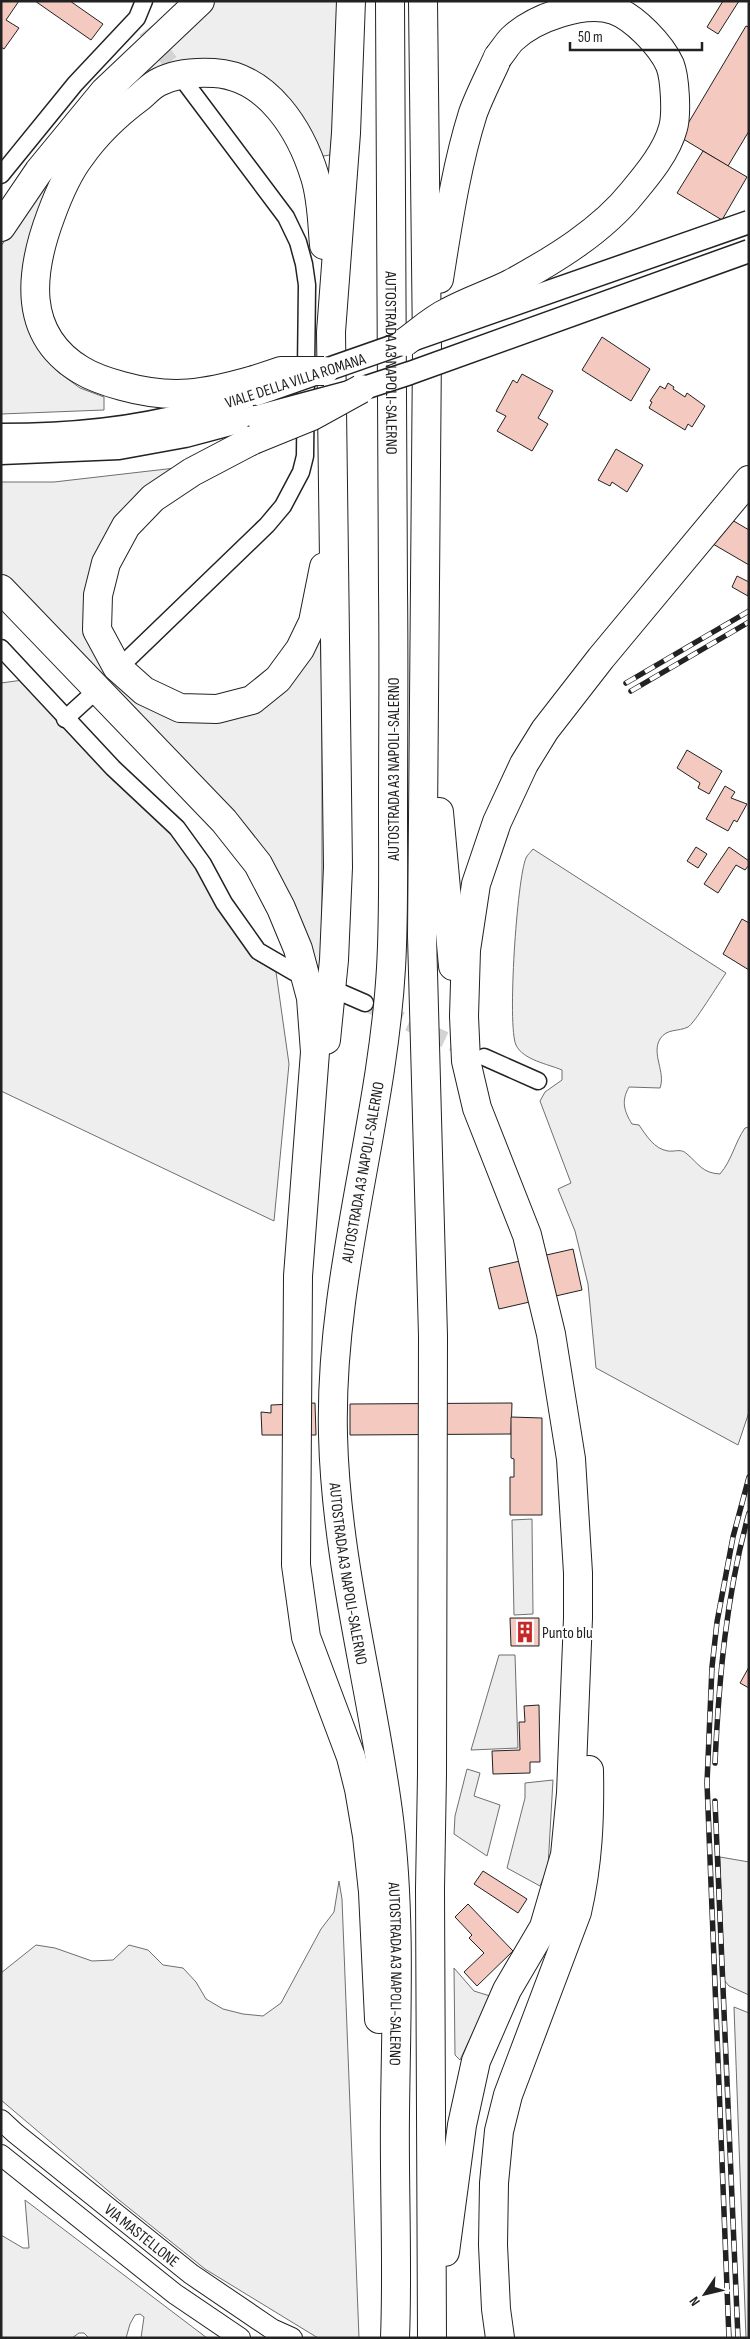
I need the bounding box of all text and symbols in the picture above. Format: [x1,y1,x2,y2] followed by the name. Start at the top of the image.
[570,20,702,52] scale bar
[578,28,603,47] text: 50 m
[380,270,400,455] street label: AUTOSTRADA A3 NAPOLI-SALERNO
[223,350,368,413] street label: VIALE DELLA VILLA ROMANA
[385,677,404,862] street label: AUTOSTRADA A3 NAPOLI-SALERNO
[338,1080,389,1265] street label: AUTOSTRADA A3 NAPOLI-SALERNO
[324,1481,371,1666] street label: AUTOSTRADA A3 NAPOLI-SALERNO
[512,1619,538,1645] building icon: Punto blu
[542,1624,593,1643] place label: Punto blu
[384,1881,405,2066] street label: AUTOSTRADA A3 NAPOLI-SALERNO
[100,2200,182,2272] street label: VIA MASTELLONE
[680,2269,730,2319] north arrow
[686,2293,704,2309] text: N

